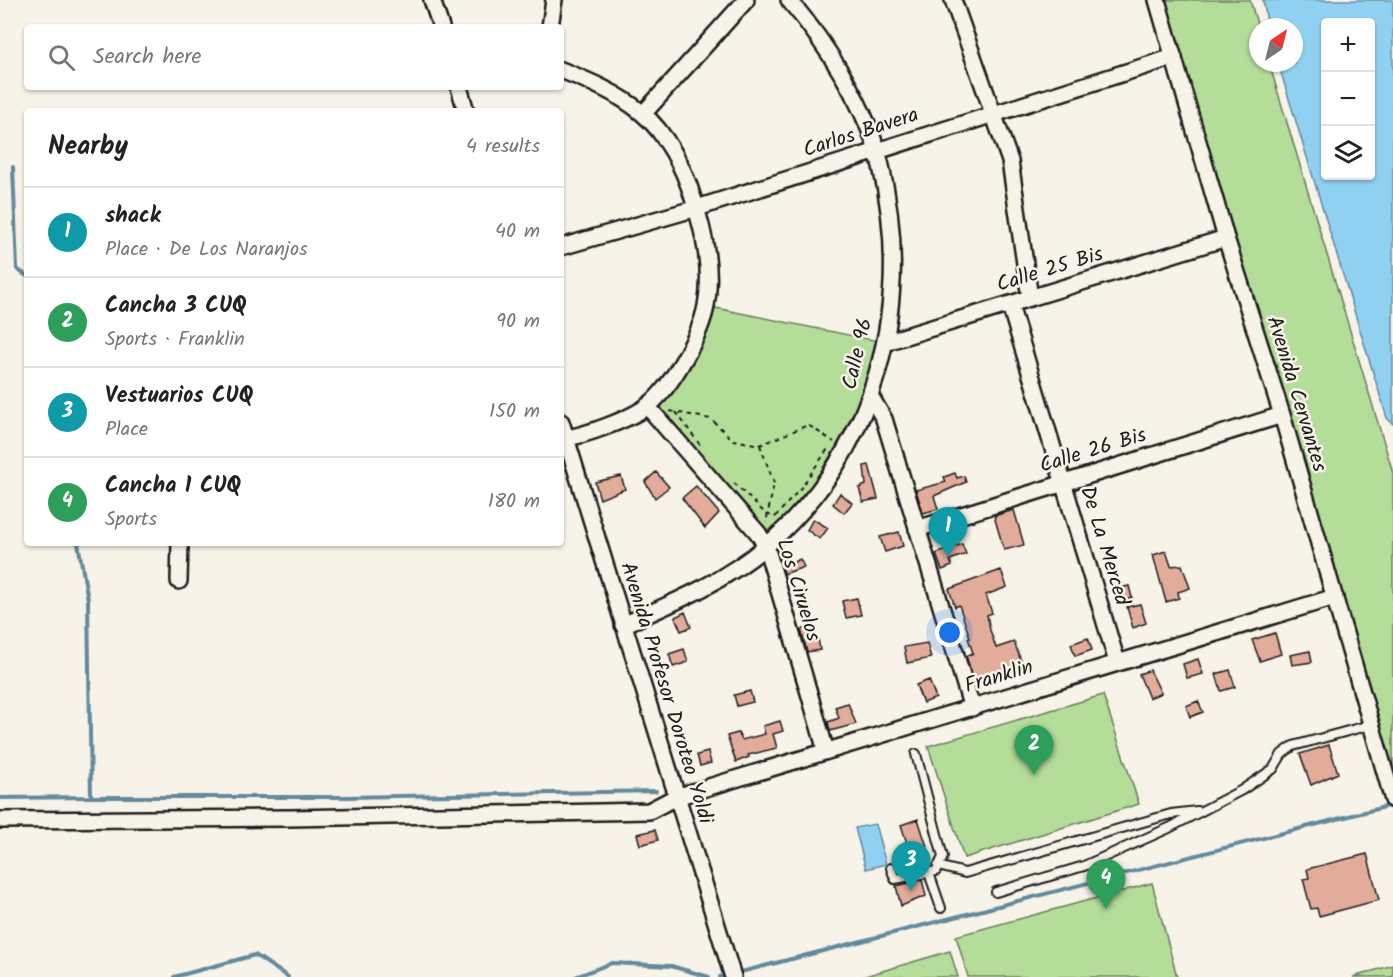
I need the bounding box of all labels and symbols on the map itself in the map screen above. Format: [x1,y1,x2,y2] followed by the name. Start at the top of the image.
[1249,18,1303,72] north arrow
[799,99,923,167] street label: Carlos Bavera
[993,238,1107,302] street label: Calle 25 Bis
[1257,312,1335,476] street label: Avenida Cervantes
[834,315,882,393] street label: Calle 96
[1035,419,1151,483] street label: Calle 26 Bis
[1070,482,1138,610] street label: De La Merced
[928,508,968,557] pin: 1
[767,534,829,646] street label: Los Ciruelos
[610,558,722,829] street label: Avenida Profesor Doroteo Yoldi
[935,618,964,647] your location
[961,651,1037,703] street label: Franklin
[1014,726,1054,775] pin: 2
[892,842,930,891] pin: 3
[1086,860,1126,909] pin: 4

